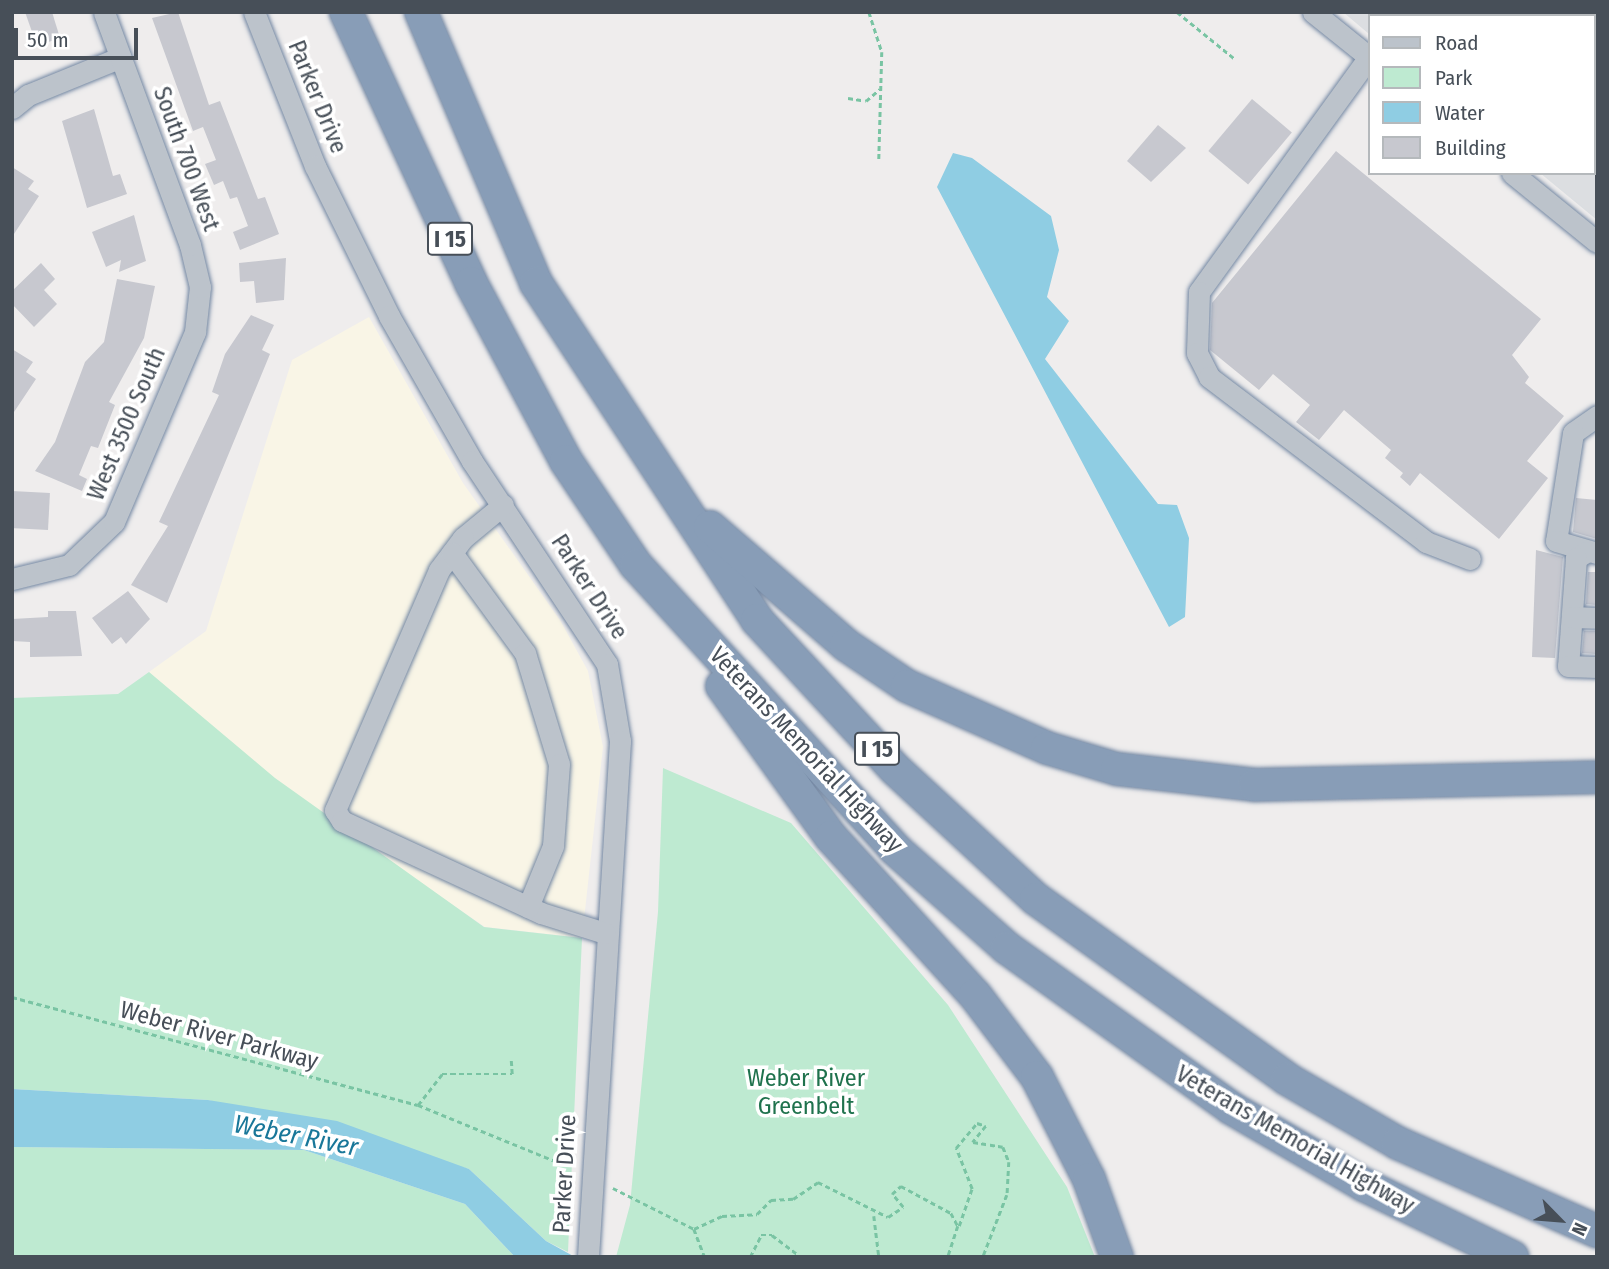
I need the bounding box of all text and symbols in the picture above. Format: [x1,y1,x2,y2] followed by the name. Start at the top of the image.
[18,14,142,58] scale bar
[1368,14,1595,175] legend
[27,27,69,53] text: 50 m
[1435,30,1479,56] text: Road
[281,36,353,158] street label: Parker Drive
[1435,65,1472,91] text: Park
[147,83,225,235] street label: South 700 West
[1435,100,1485,126] text: Water
[1435,135,1506,161] text: Building
[426,220,475,258] road number: I 15
[82,343,172,505] street label: West 3500 South
[544,529,634,645] street label: Parker Drive
[703,641,909,859] street label: Veterans Memorial Highway
[852,730,902,768] road number: I 15
[117,996,321,1076] street label: Weber River Parkway
[1171,1060,1419,1220] street label: Veterans Memorial Highway
[747,1065,865,1121] park label: Weber River Greenbelt
[231,1109,361,1163] water label: Weber River
[548,1114,582,1234] street label: Parker Drive
[1525,1185,1595,1255] north arrow
[1567,1219,1592,1239] text: N

